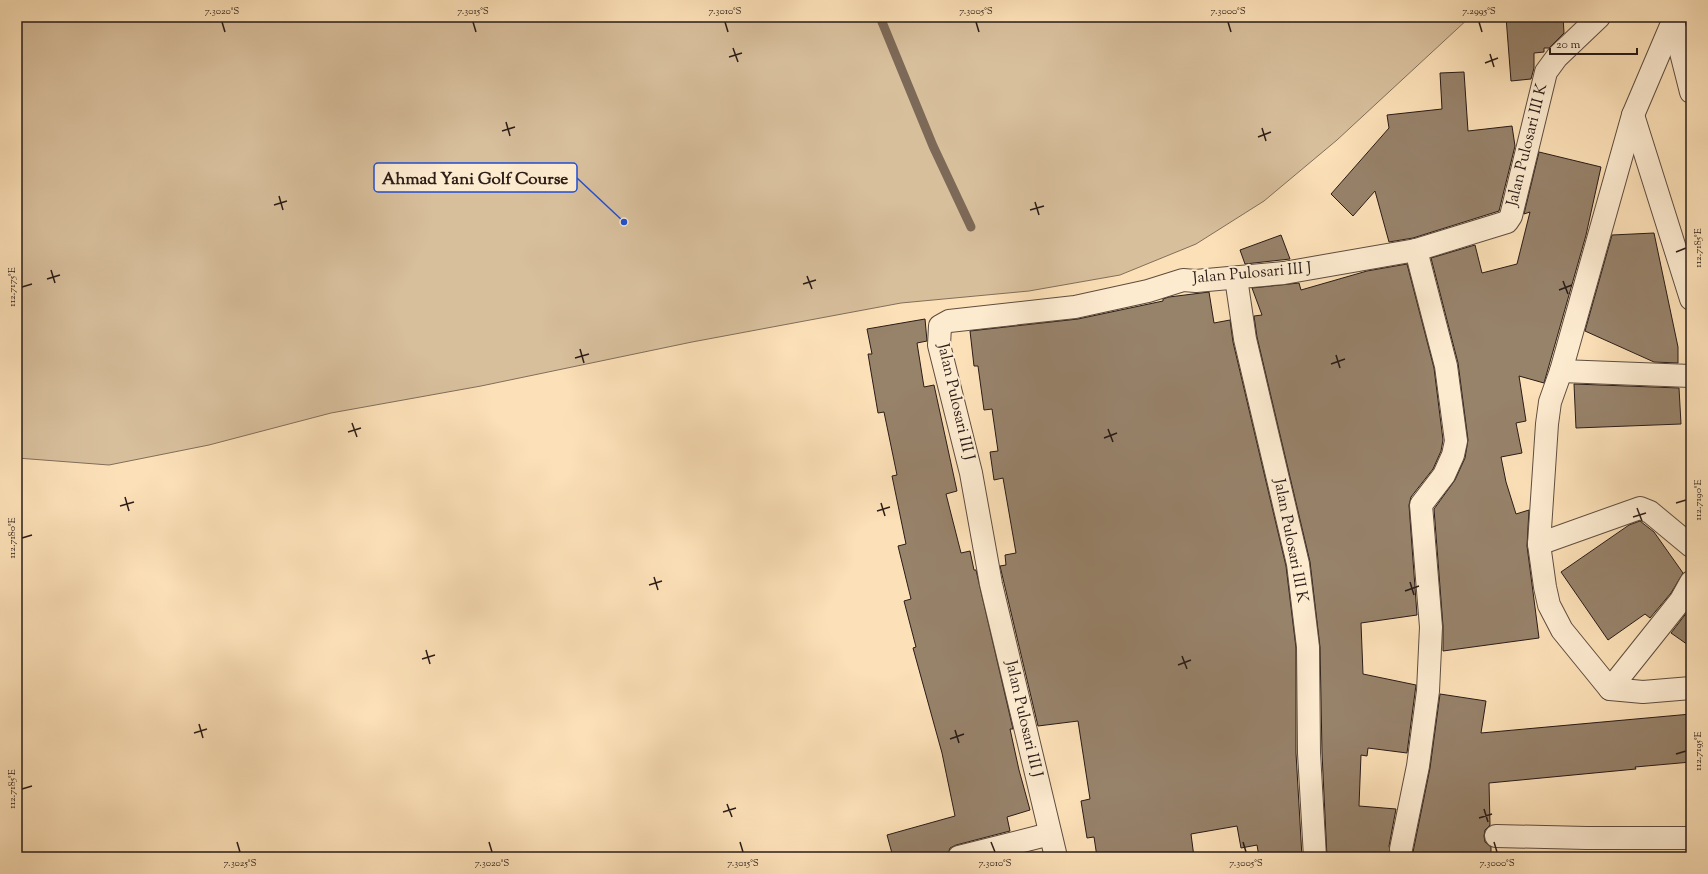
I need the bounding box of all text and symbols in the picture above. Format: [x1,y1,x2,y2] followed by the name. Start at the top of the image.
[205,4,239,19] text: 7.3020°S
[457,4,489,19] text: 7.3015°S
[708,4,742,19] text: 7.3010°S
[959,4,993,19] text: 7.3005°S
[1210,4,1246,19] text: 7.3000°S
[1462,4,1496,19] text: 7.2995°S
[1550,30,1637,56] scale bar
[1556,36,1581,54] text: 20 m
[1501,81,1554,210] street label: Jalan Pulosari III K
[374,163,577,192] callout: Ahmad Yani Golf Course
[382,168,568,192] text: Ahmad Yani Golf Course
[1691,228,1706,268] text: 112.7185°E
[1191,257,1313,291] street label: Jalan Pulosari III J
[5,267,20,307] text: 112.7175°E
[930,340,980,463] street label: Jalan Pulosari III J
[1267,476,1313,605] street label: Jalan Pulosari III K
[1691,480,1706,520] text: 112.7190°E
[5,517,20,559] text: 112.7180°E
[998,657,1048,780] street label: Jalan Pulosari III J
[1691,731,1706,771] text: 112.7195°E
[5,769,20,809] text: 112.7185°E
[224,856,256,871] text: 7.3025°S
[475,856,509,871] text: 7.3020°S
[727,856,759,871] text: 7.3015°S
[978,856,1012,871] text: 7.3010°S
[1229,856,1263,871] text: 7.3005°S
[1479,856,1515,871] text: 7.3000°S

